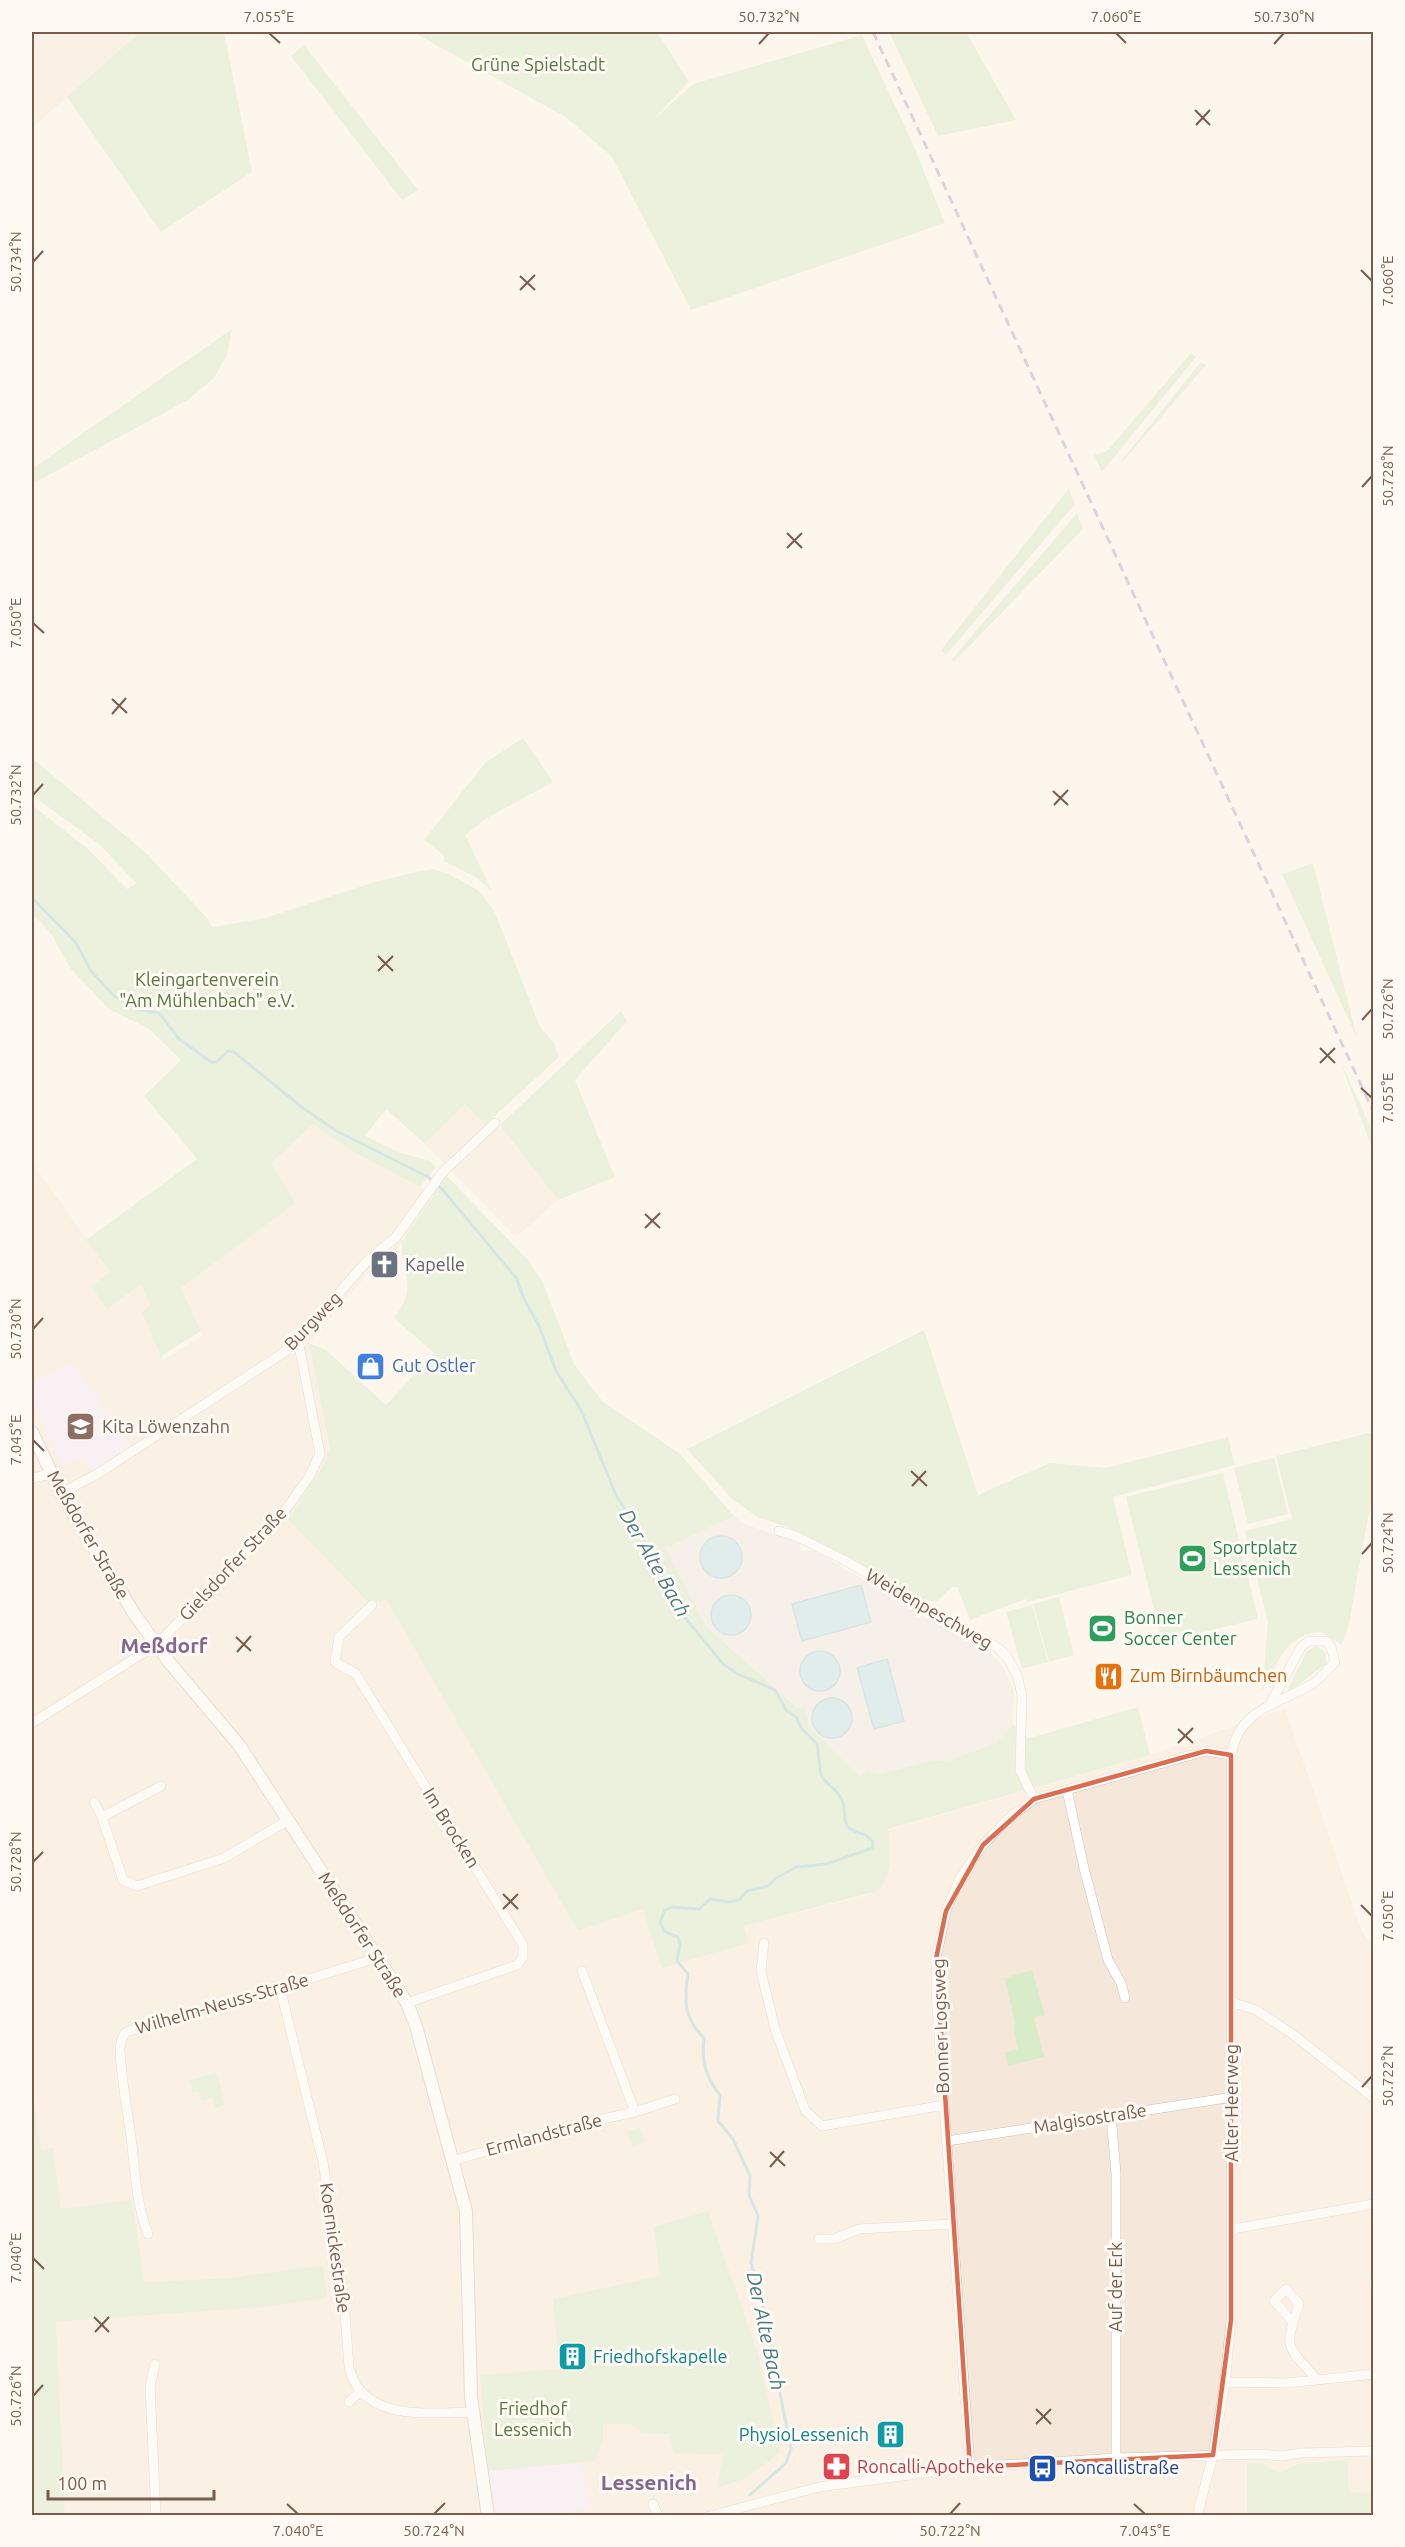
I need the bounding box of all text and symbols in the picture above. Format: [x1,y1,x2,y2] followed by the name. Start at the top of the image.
[244,8,294,25] text: 7.055°E
[738,8,800,25] text: 50.732°N
[1091,8,1141,25] text: 7.060°E
[1253,8,1315,25] text: 50.730°N
[471,54,605,74] park label: Grüne Spielstadt
[7,231,24,293] text: 50.734°N
[1379,256,1396,306] text: 7.060°E
[1379,445,1396,507] text: 50.728°N
[7,598,24,648] text: 7.050°E
[7,764,24,826] text: 50.732°N
[119,969,295,1010] park label: Kleingartenverein "Am Mühlenbach" e.V.
[1379,978,1396,1040] text: 50.726°N
[1379,1073,1396,1123] text: 7.055°E
[368,1249,400,1281] church icon: Kapelle
[405,1254,465,1274] place label: Kapelle
[280,1287,345,1354] street label: Burgweg
[7,1298,24,1360] text: 50.730°N
[355,1350,387,1382] shop icon: Gut Ostler
[392,1355,476,1375] place label: Gut Ostler
[65,1411,97,1443] school or university icon: Kita Löwenzahn
[7,1415,24,1465] text: 7.045°E
[102,1416,230,1436] place label: Kita Löwenzahn
[44,1467,134,1602] street label: Meßdorfer Straße
[175,1502,290,1624] street label: Gielsdorfer Straße
[615,1505,696,1621] water label: Der Alte Bach
[1379,1512,1396,1574] text: 50.724°N
[1213,1537,1297,1578] place label: Sportplatz Lessenich
[1176,1542,1208,1574] sports icon: Sportplatz Lessenich
[863,1564,996,1652] street label: Weidenpeschweg
[1124,1607,1237,1648] place label: Bonner Soccer Center
[1087,1612,1119,1644] sports icon: Bonner Soccer Center
[121,1633,208,1657] district label: Meßdorf
[1093,1660,1125,1692] restaurant icon: Zum Birnbäumchen
[1130,1665,1287,1685] place label: Zum Birnbäumchen
[419,1784,484,1871] street label: Im Brocken
[7,1831,24,1893] text: 50.728°N
[315,1868,411,2001] street label: Meßdorfer Straße
[1379,1891,1396,1941] text: 7.050°E
[928,1958,952,2094] street label: Bonner Logsweg
[133,1969,311,2037] street label: Wilhelm-Neuss-Straße
[1221,2044,1241,2162] street label: Alter Heerweg
[1379,2045,1396,2107] text: 50.722°N
[1032,2099,1148,2137] street label: Malgisostraße
[484,2109,604,2159] street label: Ermlandstraße
[317,2181,355,2314] street label: Koernickestraße
[7,2233,24,2283] text: 7.040°E
[1105,2242,1125,2332] street label: Auf der Erk
[743,2269,790,2392] water label: Der Alte Bach
[556,2341,588,2373] building icon: Friedhofskapelle
[593,2346,727,2366] place label: Friedhofskapelle
[7,2365,24,2427] text: 50.726°N
[494,2398,572,2439] park label: Friedhof Lessenich
[874,2419,906,2451] building icon: PhysioLessenich
[739,2424,869,2444] place label: PhysioLessenich
[820,2451,852,2483] pharmacy icon: Roncalli-Apotheke
[1027,2452,1059,2484] bus stop icon: Roncallistraße
[857,2456,1004,2476] place label: Roncalli-Apotheke
[1064,2457,1179,2477] place label: Roncallistraße
[48,2463,214,2501] scale bar
[601,2470,697,2494] district label: Lessenich
[57,2473,107,2493] text: 100 m
[273,2522,323,2539] text: 7.040°E
[403,2522,465,2539] text: 50.724°N
[919,2522,981,2539] text: 50.722°N
[1120,2522,1170,2539] text: 7.045°E

